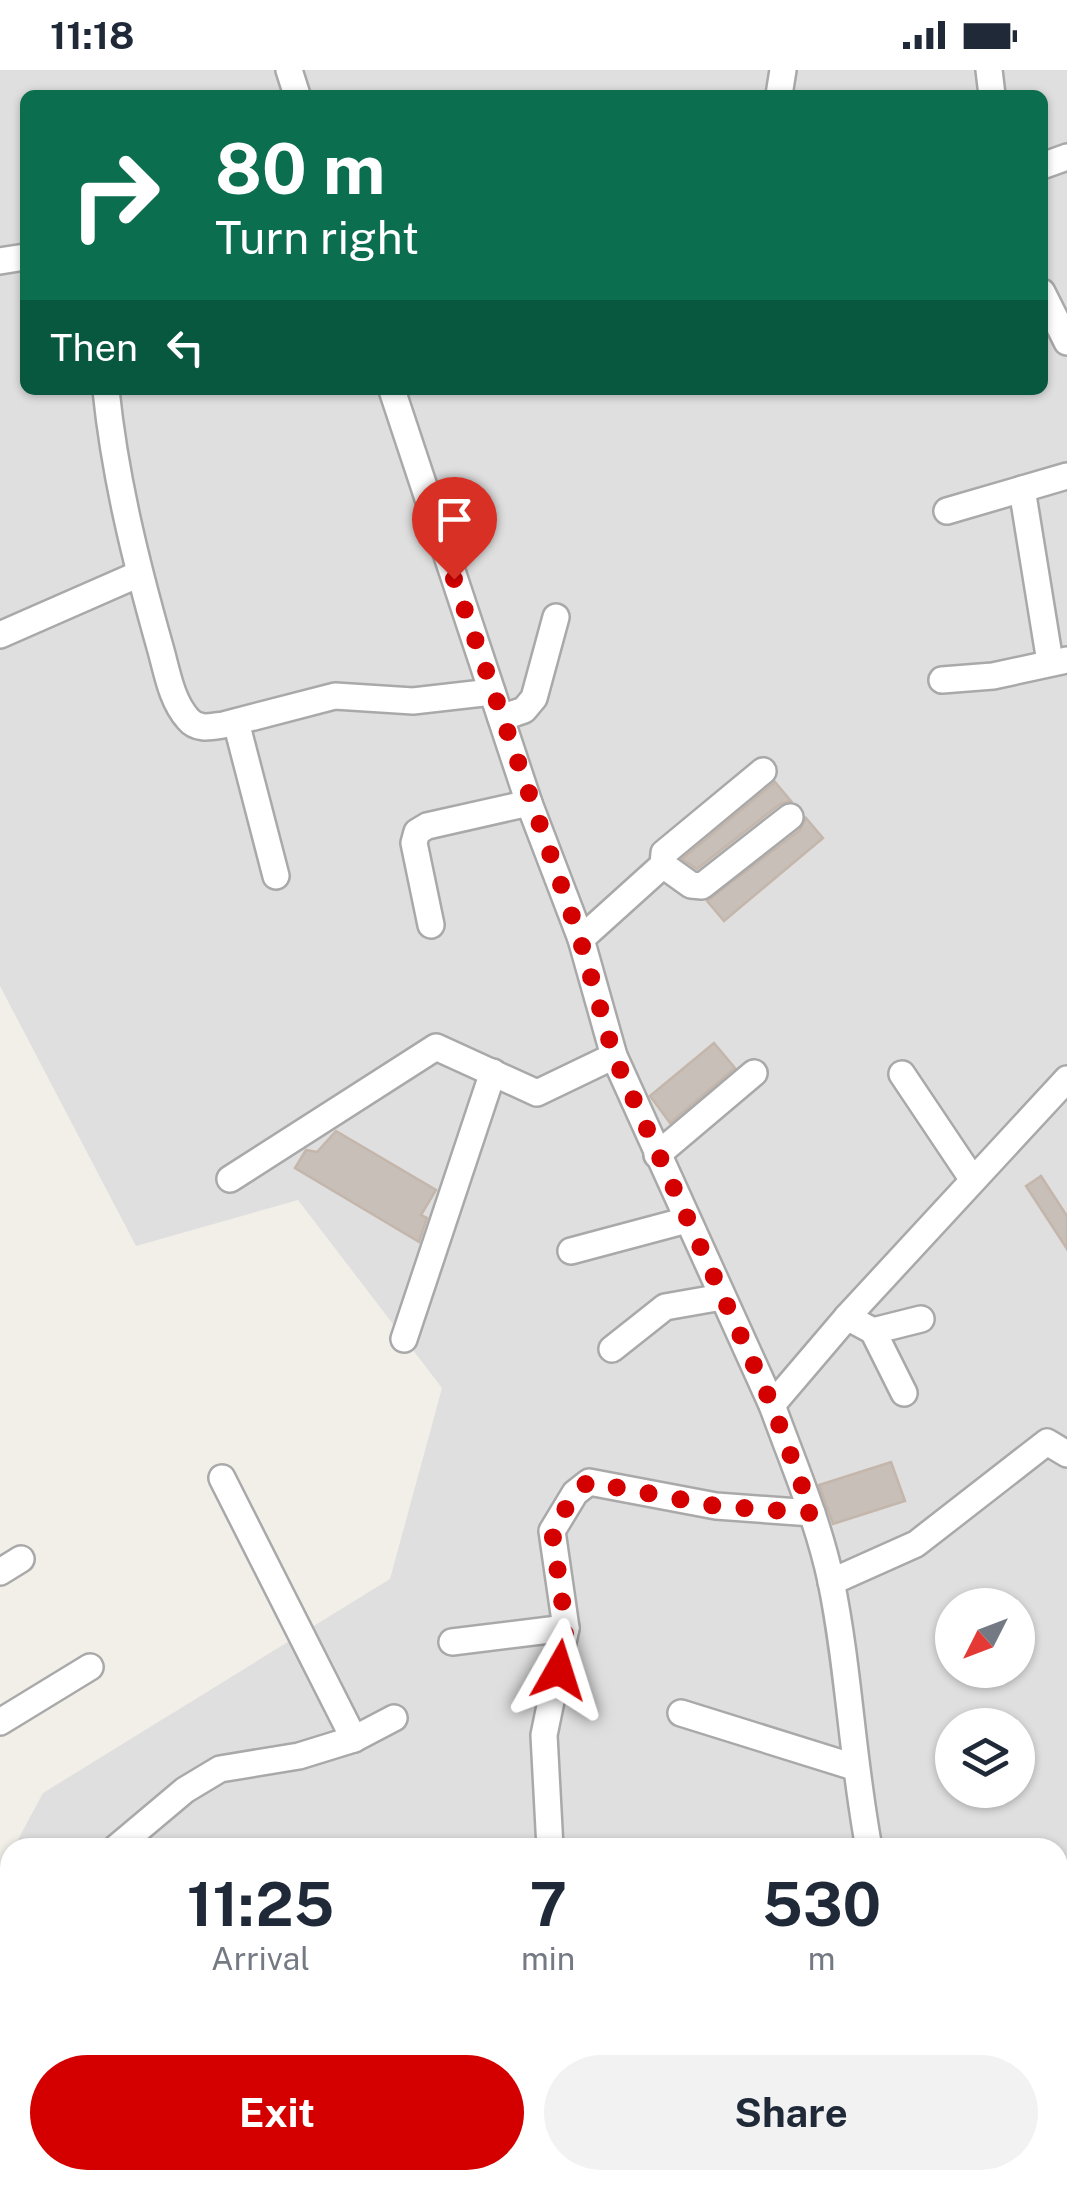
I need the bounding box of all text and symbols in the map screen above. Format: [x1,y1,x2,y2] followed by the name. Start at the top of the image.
[50,13,135,58] text: 11:18
[215,127,385,210] text: 80 m
[50,130,180,260] icon: right
[215,211,419,264] text: Turn right
[158,320,213,375] icon: left
[50,325,138,370] text: Then
[412,477,497,580] pin
[427,492,482,547] icon: arrive
[935,1588,1035,1688] north arrow
[935,1588,1035,1808] map controls
[507,1618,611,1722] position arrow
[935,1708,1035,1808] button: layers
[187,1869,334,1940] text: 11:25
[529,1869,567,1940] text: 7
[762,1869,881,1940] text: 530
[211,1940,310,1977] text: Arrival
[521,1940,575,1977] text: min
[808,1940,835,1977] text: m
[30,2055,524,2170] button: Exit
[544,2055,1038,2170] button: Share

